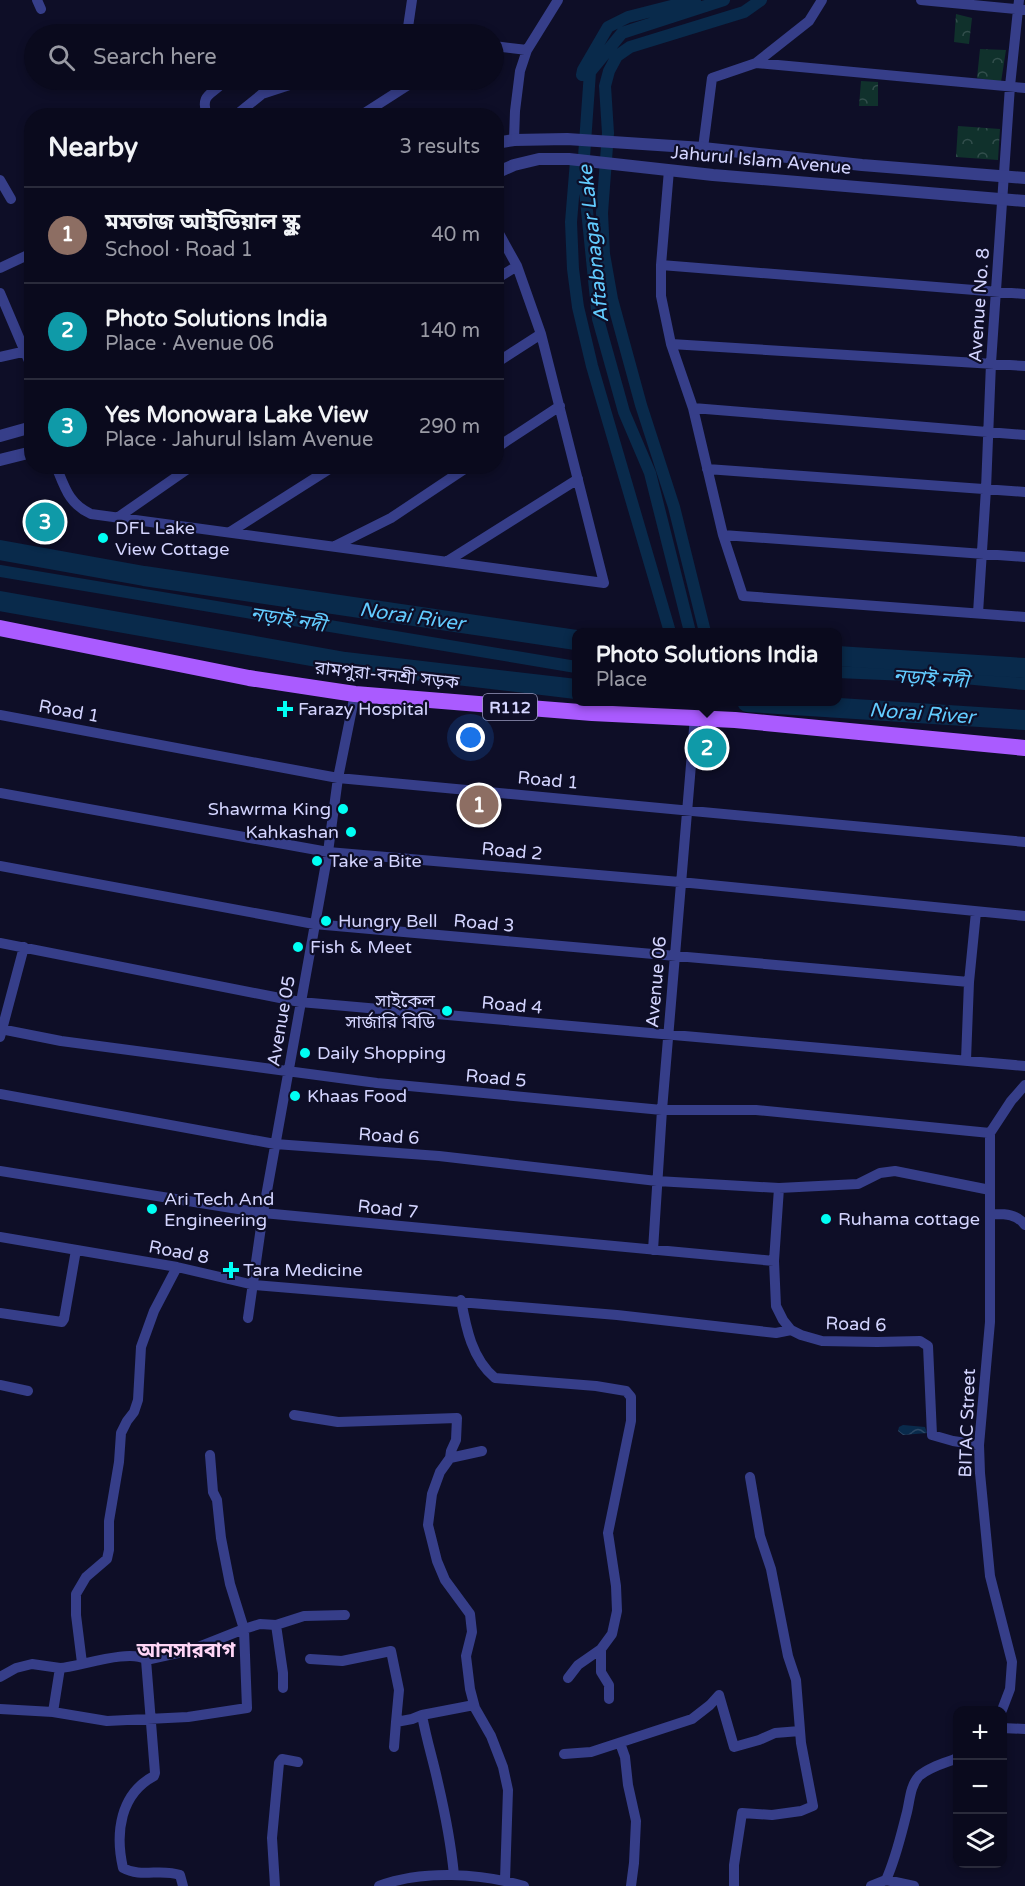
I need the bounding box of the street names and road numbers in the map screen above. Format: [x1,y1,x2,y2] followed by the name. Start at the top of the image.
[670,141,852,179] street label: Jahurul Islam Avenue
[964,247,994,363] street label: Avenue No. 8
[313,656,461,694] street label: রামপুরা-বনশ্রী সড়ক
[483,694,537,720] road number: R112
[37,695,101,727] street label: Road 1
[517,766,579,794] street label: Road 1
[481,837,543,865] street label: Road 2
[453,909,515,937] street label: Road 3
[641,935,671,1029] street label: Avenue 06
[262,974,300,1068] street label: Avenue 05
[481,991,543,1019] street label: Road 4
[465,1064,527,1092] street label: Road 5
[358,1123,420,1149] street label: Road 6
[356,1195,420,1223] street label: Road 7
[147,1235,211,1269] street label: Road 8
[825,1312,887,1336] street label: Road 6
[954,1368,980,1478] street label: BITAC Street

